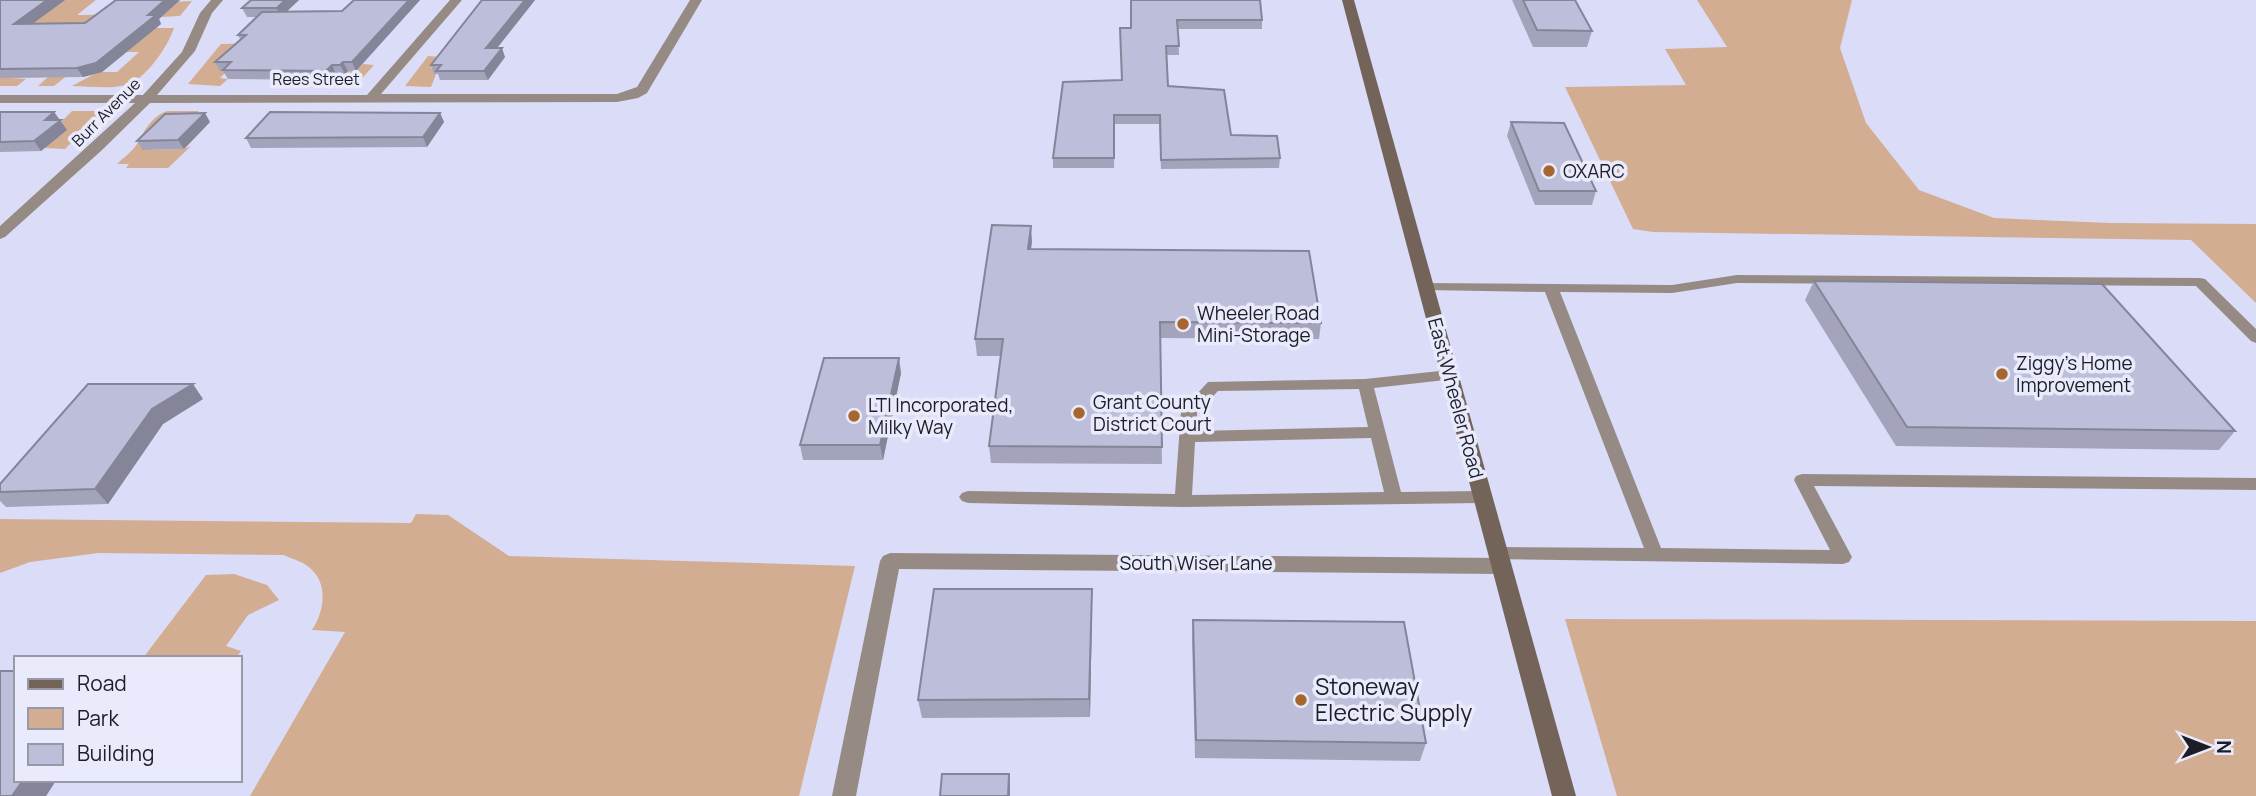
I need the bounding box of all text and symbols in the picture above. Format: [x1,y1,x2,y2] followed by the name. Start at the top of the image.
[272,68,360,90] street label: Rees Street
[67,73,145,151] street label: Burr Avenue
[1563,158,1625,184] place label: OXARC
[1541,163,1557,179] marker: OXARC
[1197,300,1320,348] place label: Wheeler Road Mini-Storage
[1422,315,1490,481] street label: East Wheeler Road
[1175,316,1191,332] marker: Wheeler Road Mini-Storage
[2016,350,2132,398] place label: Ziggy's Home Improvement
[1994,366,2010,382] marker: Ziggy's Home Improvement
[1093,389,1212,437] place label: Grant County District Court
[868,392,1014,440] place label: LTI Incorporated, Milky Way
[1071,405,1087,421] marker: Grant County District Court
[846,408,862,424] marker: LTI Incorporated, Milky Way
[1119,550,1273,576] street label: South Wiser Lane
[14,656,242,782] legend
[77,669,127,697] text: Road
[1315,670,1472,728] place label: Stoneway Electric Supply
[1293,692,1309,708] marker: Stoneway Electric Supply
[77,704,119,732] text: Park
[2172,712,2242,782] north arrow
[77,739,154,767] text: Building
[2211,740,2237,754] text: N

